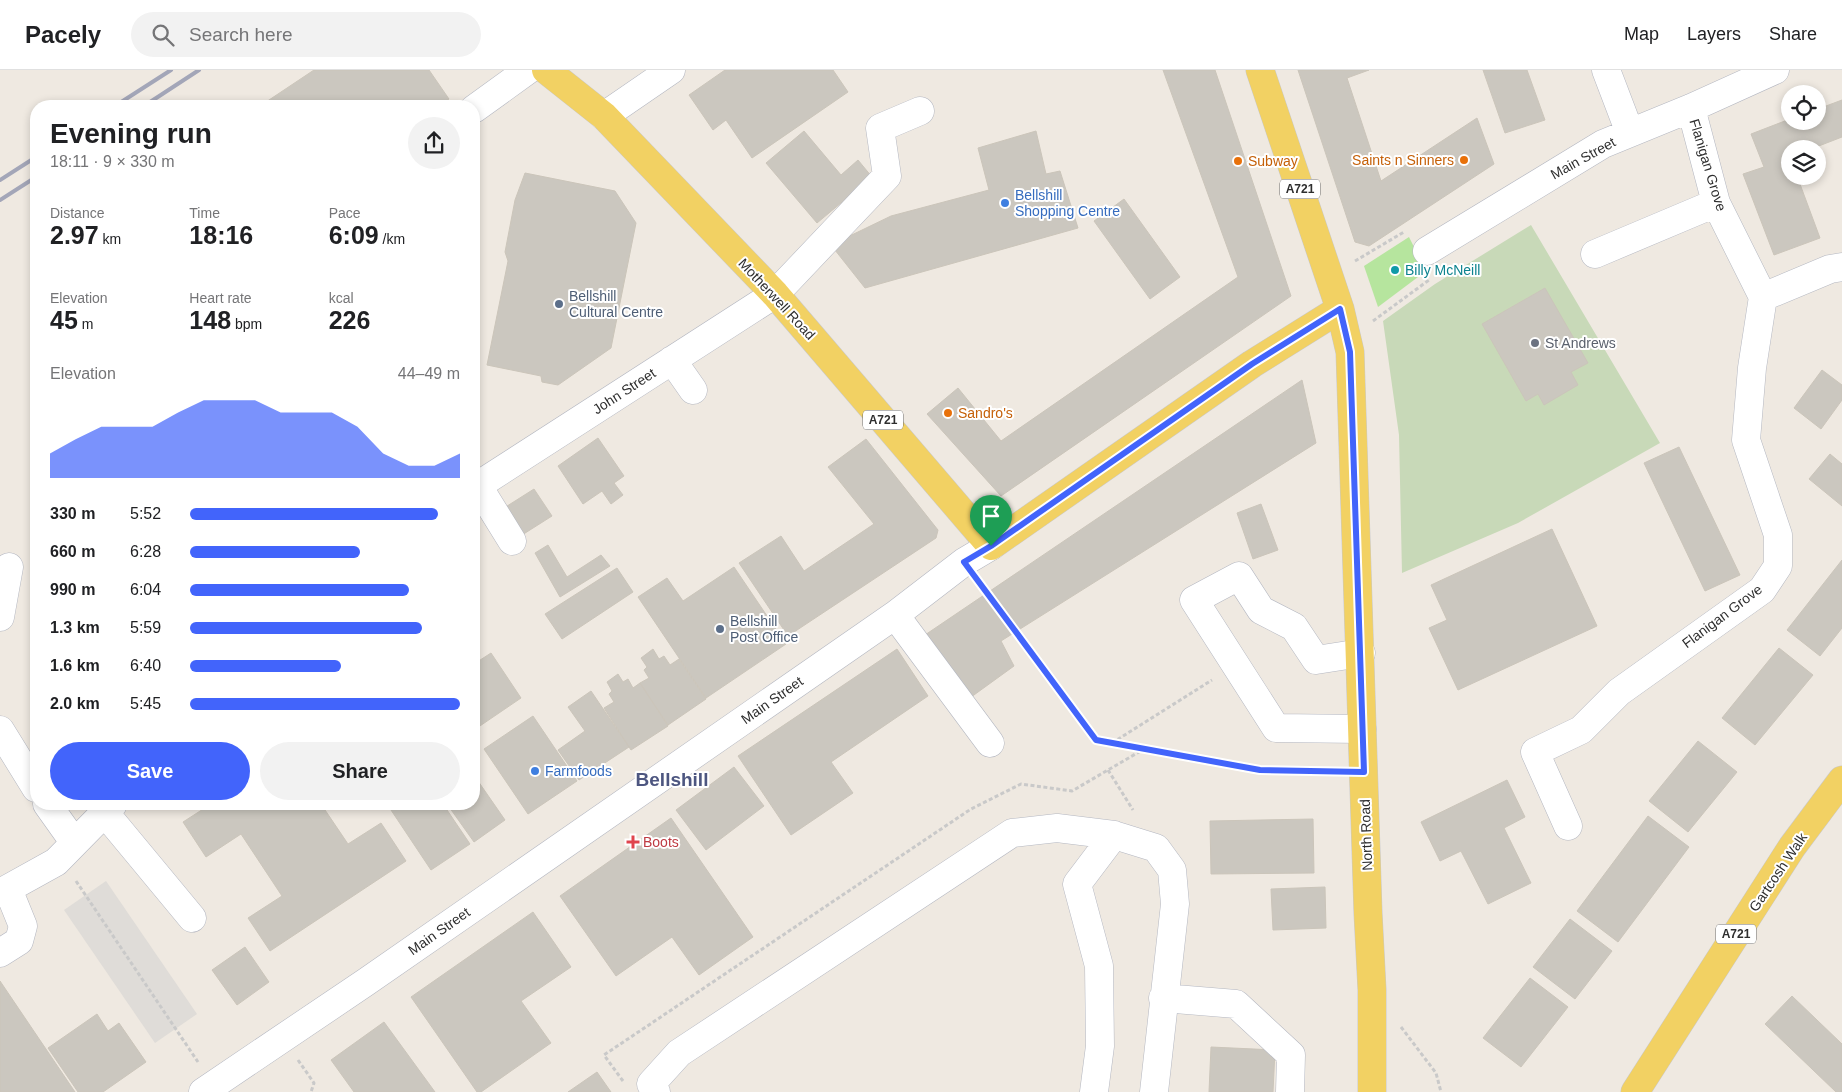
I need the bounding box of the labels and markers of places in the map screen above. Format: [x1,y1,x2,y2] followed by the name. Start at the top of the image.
[1352,152,1454,168] place label: Saints n Sinners
[1248,153,1298,169] place label: Subway
[1458,154,1470,166] marker: Saints n Sinners
[1232,155,1244,167] marker: Subway
[1015,187,1120,219] place label: Bellshill Shopping Centre
[999,197,1011,209] marker: Bellshill Shopping Centre
[1405,262,1480,278] place label: Billy McNeill
[1389,264,1401,276] marker: Billy McNeill
[569,288,663,320] place label: Bellshill Cultural Centre
[553,298,565,310] marker: Bellshill Cultural Centre
[1545,335,1616,351] place label: St Andrews
[1529,337,1541,349] marker: St Andrews
[958,405,1013,421] place label: Sandro's
[942,407,954,419] marker: Sandro's
[970,495,1012,546] pin
[730,613,798,645] place label: Bellshill Post Office
[714,623,726,635] marker: Bellshill Post Office
[545,763,612,779] place label: Farmfoods
[529,765,541,777] marker: Farmfoods
[643,834,679,850] place label: Boots
[627,836,639,848] marker: Boots

